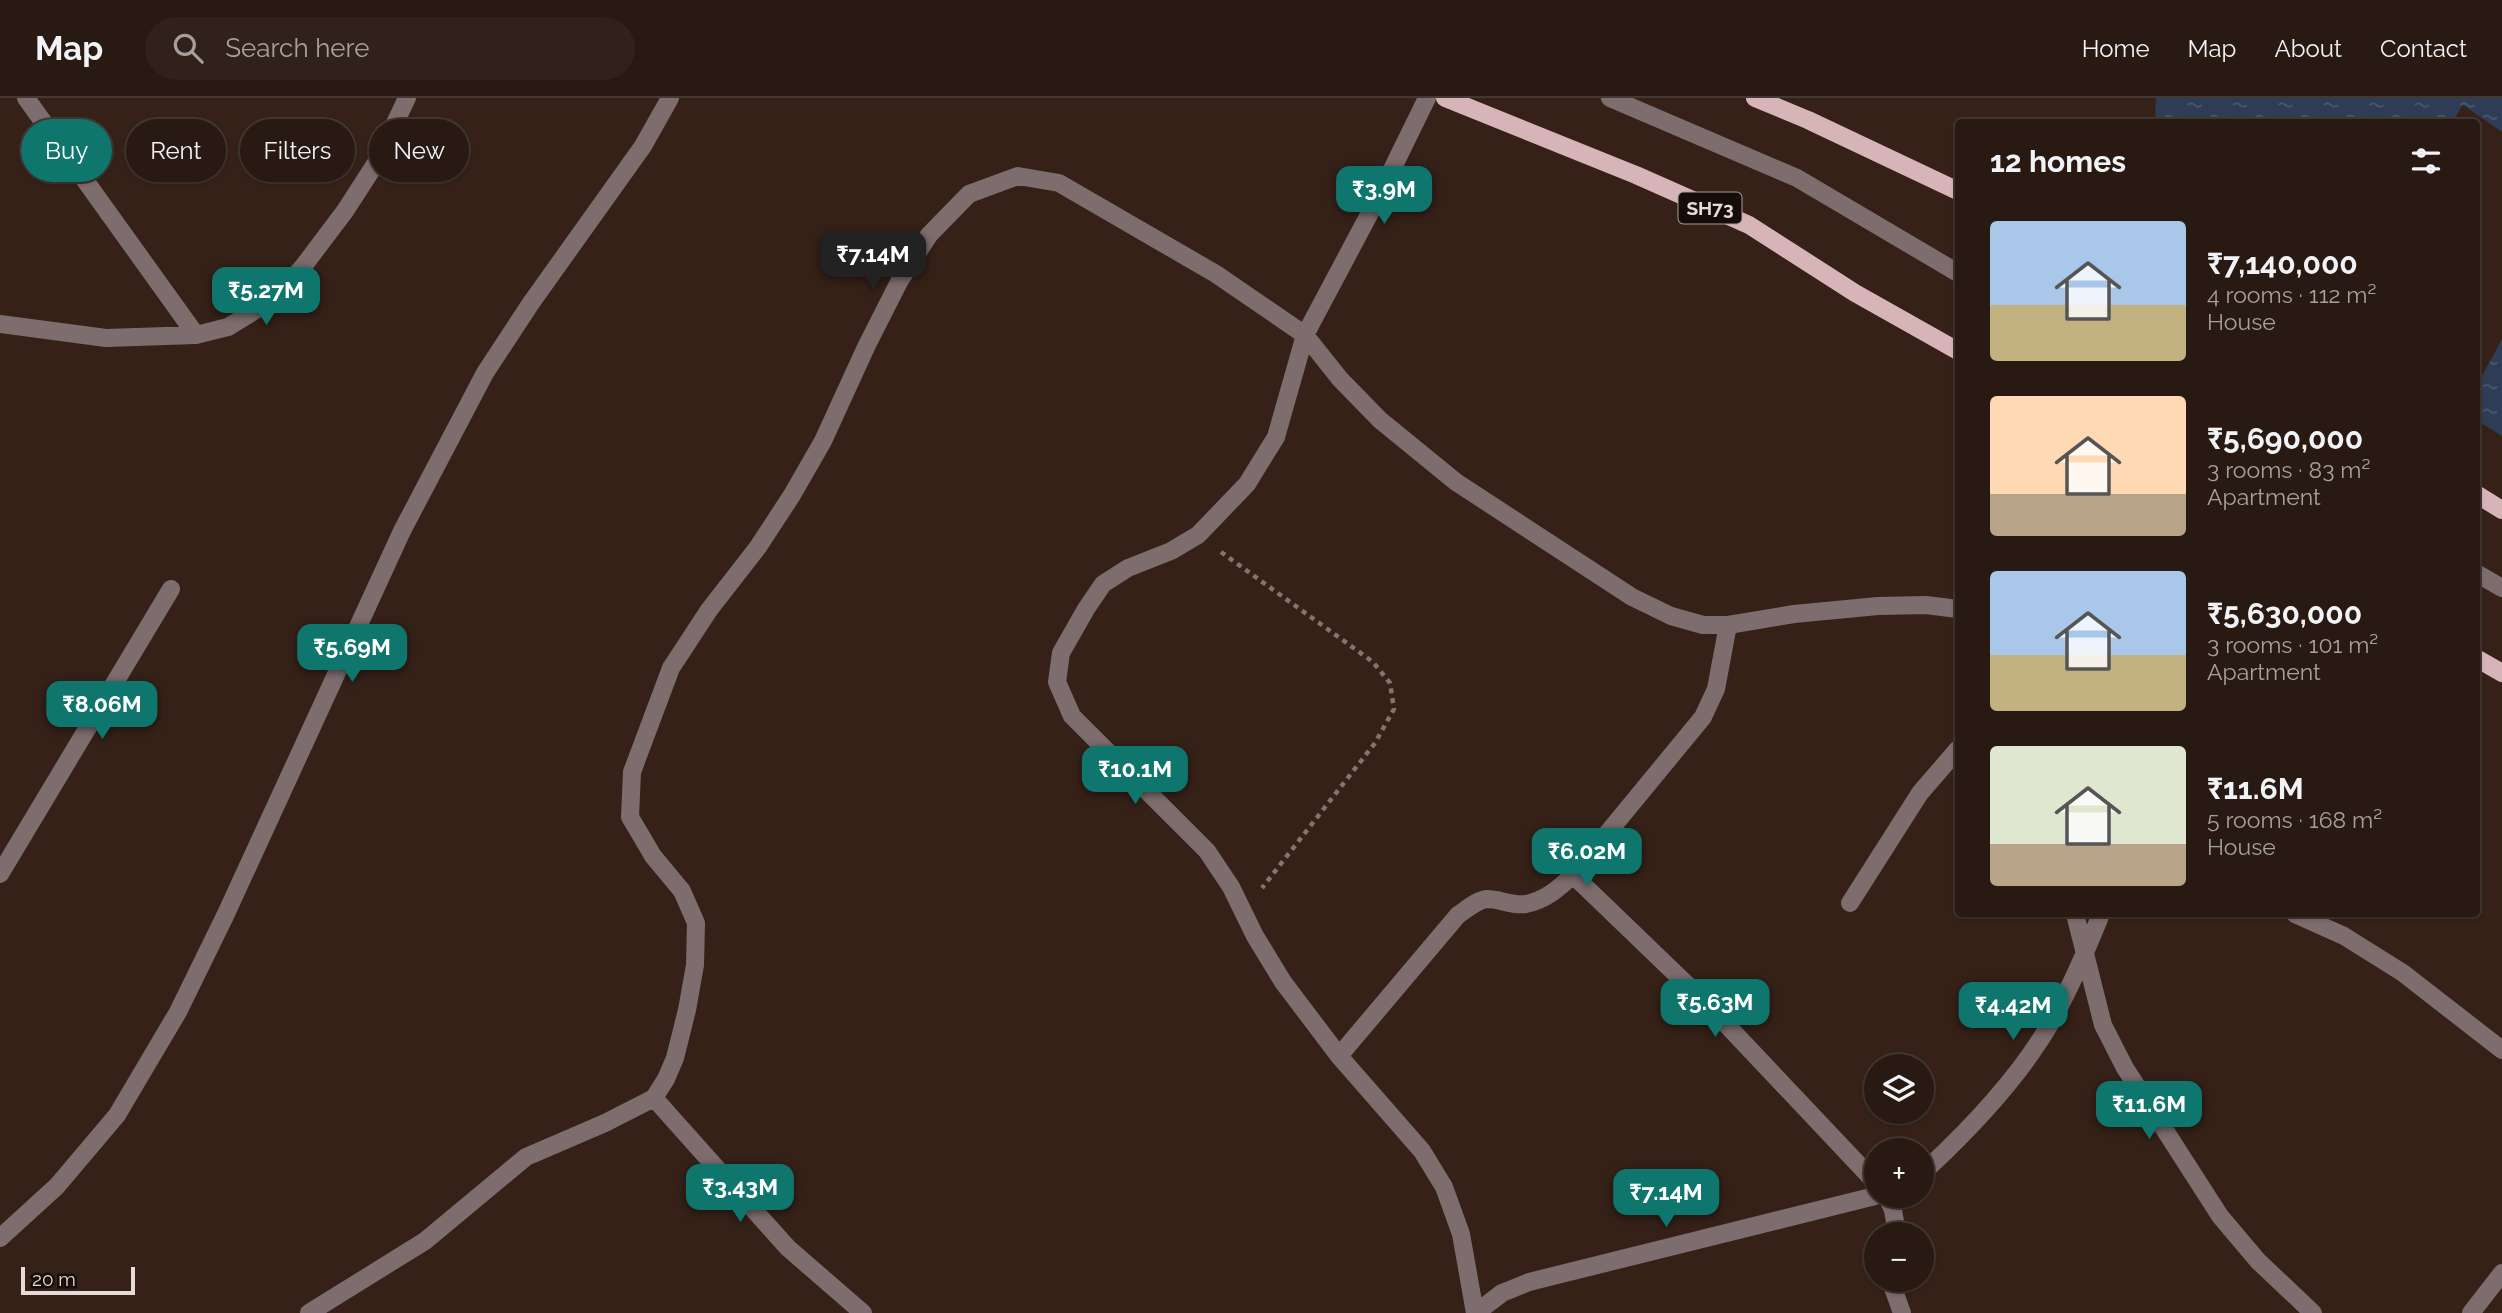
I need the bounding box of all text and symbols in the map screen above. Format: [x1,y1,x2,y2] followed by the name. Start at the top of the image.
[145,17,635,80] search box
[35,29,103,68] text: Map
[169,29,207,67] icon: search
[225,33,370,63] text: Search here
[2082,34,2150,63] text: Home
[2188,34,2236,63] text: Map
[2274,34,2342,63] text: About
[2380,34,2467,63] text: Contact
[21,119,112,182] chip: Buy
[126,119,226,182] chip: Rent
[240,119,355,182] chip: Filters
[369,119,469,182] chip: New
[2407,142,2445,180] icon: filters
[1990,144,2126,179] text: 12 homes
[1335,166,1433,226] pin: ₹3.9M
[1352,175,1416,202] text: ₹3.9M
[1678,192,1742,223] road number: SH73
[816,232,930,291] pin: ₹7.14M
[836,240,910,267] text: ₹7.14M
[2207,246,2358,281] text: ₹7,140,000
[2046,249,2130,333] icon: home
[209,268,323,327] pin: ₹5.27M
[228,276,304,303] text: ₹5.27M
[2207,281,2376,308] text: 4 rooms · 112 m²
[2207,308,2276,335] text: House
[2207,421,2363,456] text: ₹5,690,000
[2046,424,2130,508] icon: home
[2207,456,2370,483] text: 3 rooms · 83 m²
[2207,483,2321,510] text: Apartment
[2207,596,2362,631] text: ₹5,630,000
[2046,599,2130,683] icon: home
[295,624,409,684] pin: ₹5.69M
[2207,631,2378,658] text: 3 rooms · 101 m²
[313,633,391,660] text: ₹5.69M
[2207,658,2321,685] text: Apartment
[45,682,159,741] pin: ₹8.06M
[62,690,142,717] text: ₹8.06M
[1078,746,1192,806] pin: ₹10.1M
[1098,755,1172,782] text: ₹10.1M
[2207,771,2304,806] text: ₹11.6M
[2046,774,2130,858] icon: home
[2207,806,2382,833] text: 5 rooms · 168 m²
[1530,828,1644,888] pin: ₹6.02M
[2207,833,2276,860] text: House
[1548,837,1626,864] text: ₹6.02M
[1658,979,1772,1039] pin: ₹5.63M
[1956,982,2070,1042] pin: ₹4.42M
[1677,988,1753,1015] text: ₹5.63M
[1975,991,2051,1018] text: ₹4.42M
[1864,1054,1934,1292] map controls
[1864,1054,1934,1124] button: layers
[2092,1082,2206,1141] pin: ₹11.6M
[2112,1090,2186,1117] text: ₹11.6M
[1864,1138,1934,1208] button: +
[683,1164,797,1224] pin: ₹3.43M
[1609,1170,1723,1229] pin: ₹7.14M
[702,1173,778,1200] text: ₹3.43M
[1629,1178,1703,1205] text: ₹7.14M
[1864,1222,1934,1292] button: −
[21,1264,135,1296] scale bar
[32,1268,76,1290] text: 20 m

